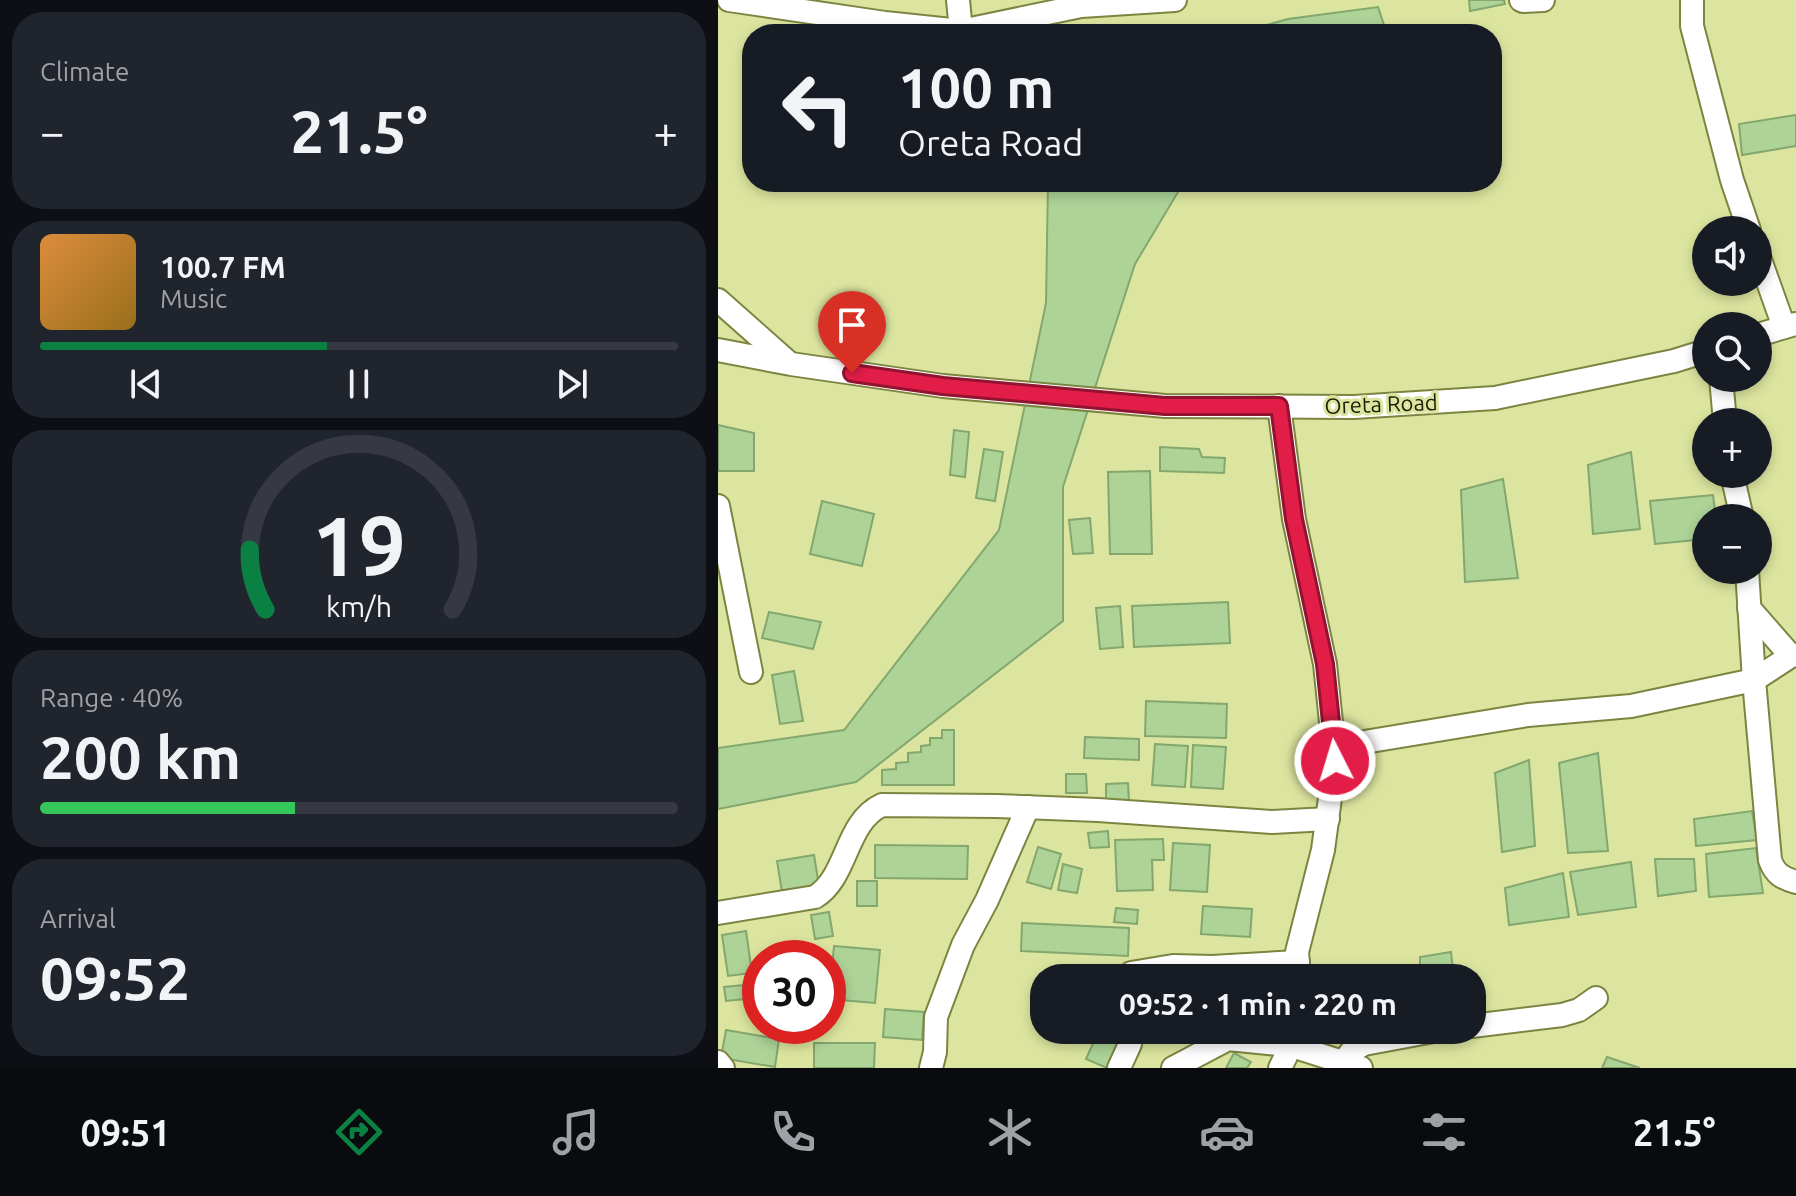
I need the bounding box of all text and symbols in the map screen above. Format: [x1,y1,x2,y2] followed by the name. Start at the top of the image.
[766,56,870,160] icon: left
[898,56,1054,119] text: 100 m
[40,57,129,86] text: Climate
[290,97,428,164] text: 21.5°
[40,107,65,156] text: −
[653,107,678,156] text: +
[898,122,1083,163] text: Oreta Road
[1692,216,1772,584] map controls
[1692,216,1772,296] button: sound
[160,250,286,284] text: 100.7 FM
[160,284,227,313] text: Music
[818,291,886,373] pin
[830,303,874,347] icon: arrive
[1692,312,1772,392] button: search
[124,362,168,406] icon: previous
[337,362,381,406] icon: pause
[550,362,594,406] icon: next
[1324,389,1438,418] street label: Oreta Road
[1692,408,1772,488] button: +
[312,498,406,592] text: 19
[1692,504,1772,584] button: −
[326,590,392,622] text: km/h
[40,683,183,712] text: Range · 40%
[1293,719,1377,803] position arrow
[40,723,241,790] text: 200 km
[40,904,116,933] text: Arrival
[742,940,846,1044] speed limit sign: 30
[40,944,190,1011] text: 09:52
[1119,987,1397,1021] text: 09:52 · 1 min · 220 m
[331,1104,387,1160] icon: directions
[548,1104,604,1160] icon: music
[765,1104,821,1160] icon: phone
[982,1104,1038,1160] icon: climate
[1199,1104,1255,1160] icon: car
[1416,1104,1472,1160] icon: filters
[80,1112,171,1153] text: 09:51
[1633,1112,1715,1153] text: 21.5°

